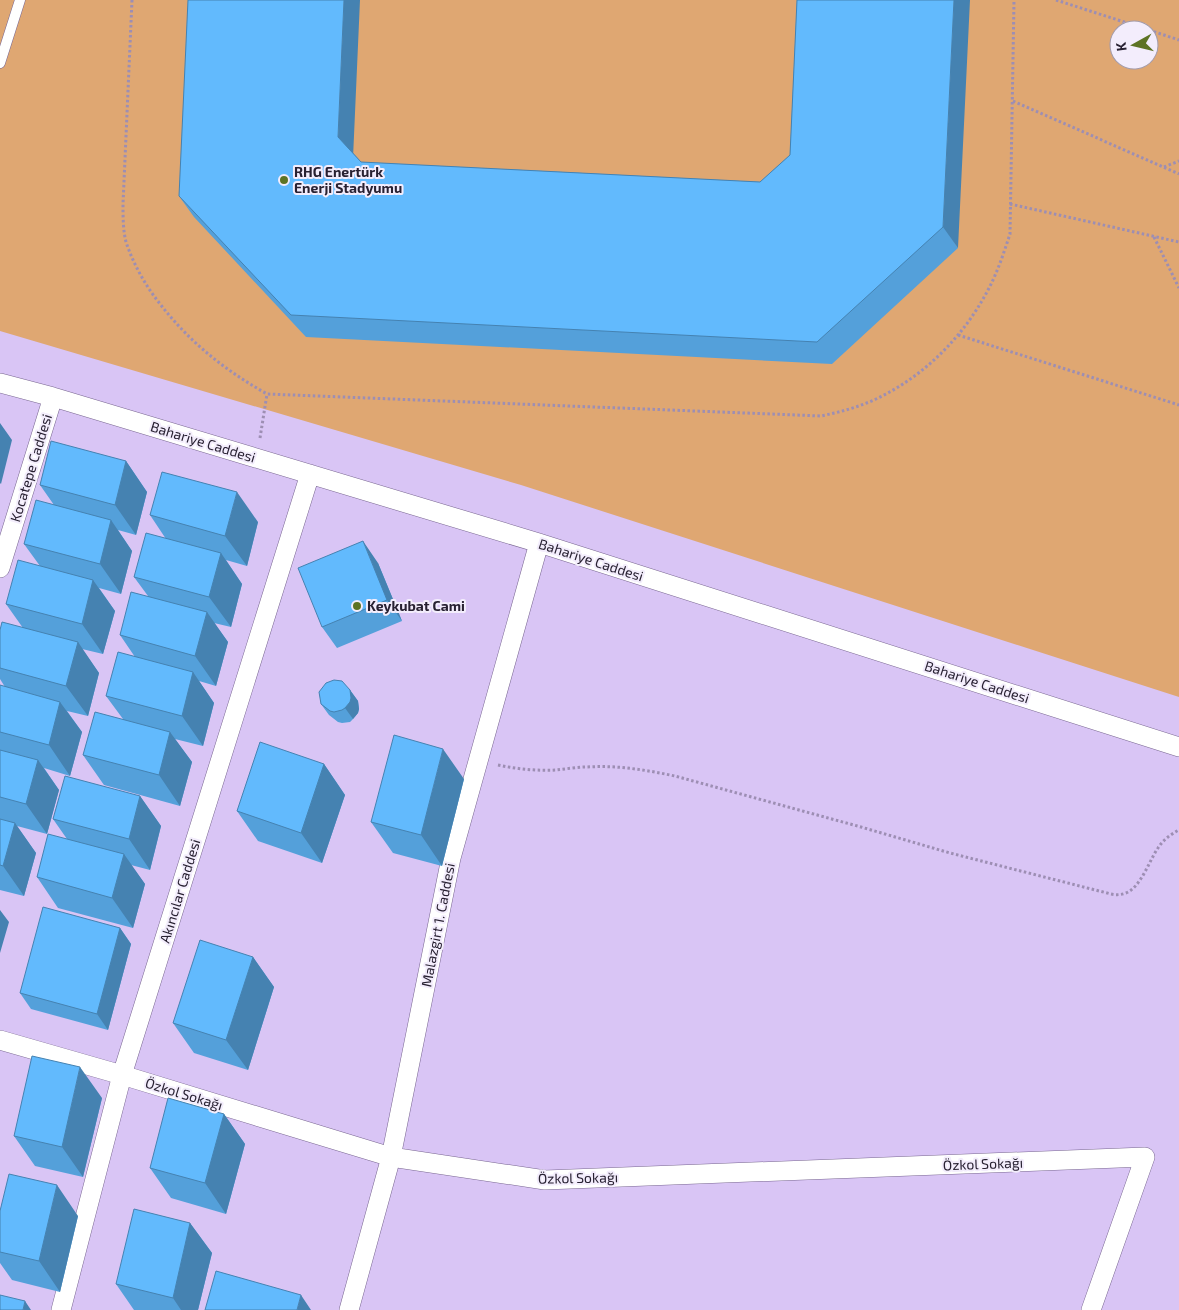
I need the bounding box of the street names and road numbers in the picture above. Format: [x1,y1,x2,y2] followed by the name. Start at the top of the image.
[6,412,55,524] street label: Kocatepe Caddesi
[149,417,258,466] street label: Bahariye Caddesi
[537,535,646,584] street label: Bahariye Caddesi
[923,657,1032,706] street label: Bahariye Caddesi
[156,837,203,945] street label: Akıncılar Caddesi
[417,861,458,988] street label: Malazgirt 1. Caddesi
[143,1074,225,1113] street label: Özkol Sokağı
[943,1154,1023,1173] street label: Özkol Sokağı
[538,1168,618,1187] street label: Özkol Sokağı

